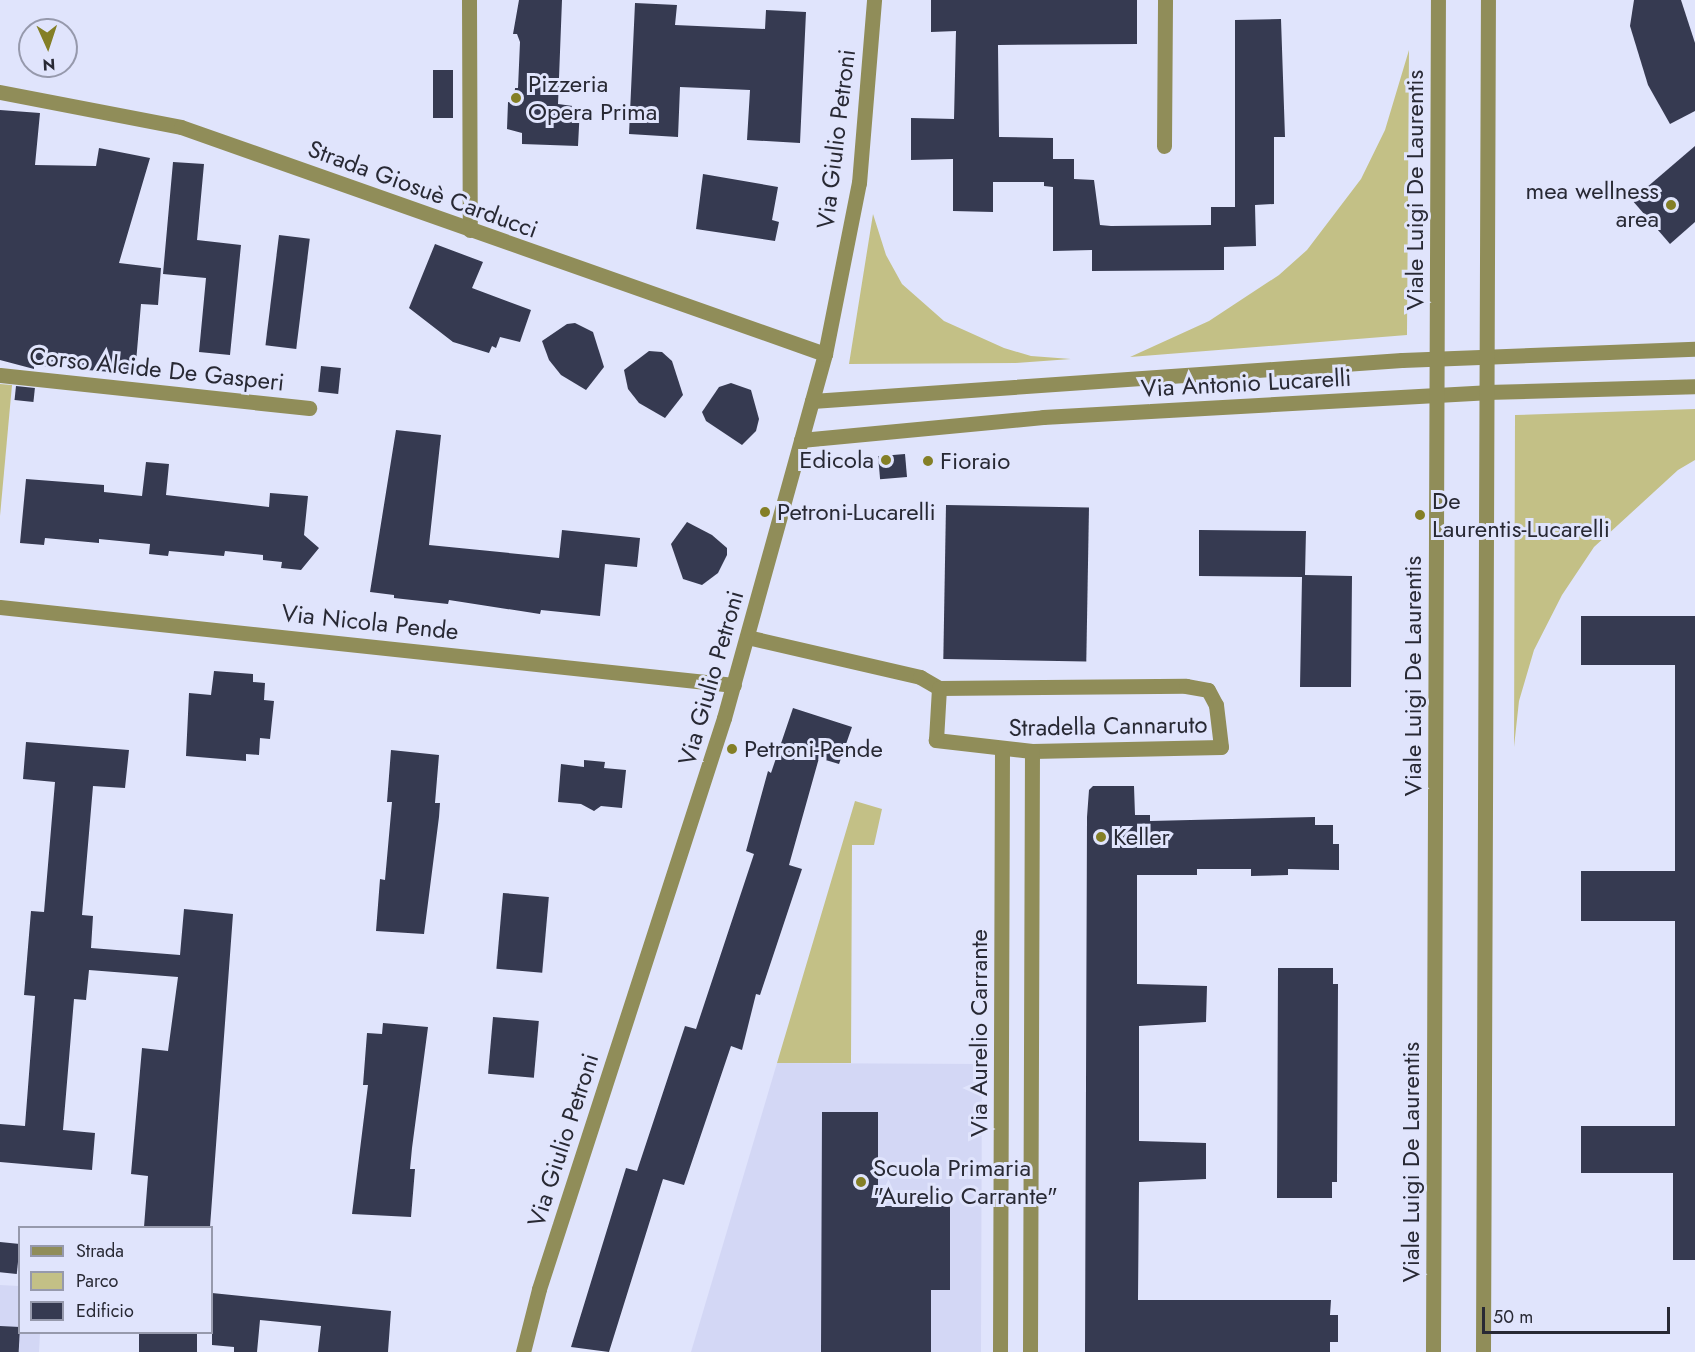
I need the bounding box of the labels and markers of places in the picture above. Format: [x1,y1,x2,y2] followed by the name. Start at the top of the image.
[528,70,657,126] place label: Pizzeria Opera Prima
[509,91,523,105] marker: Pizzeria Opera Prima
[1526,177,1659,233] place label: mea wellness area
[1664,198,1678,212] marker: mea wellness area
[799,446,874,474] place label: Edicola
[940,447,1010,475] place label: Fioraio
[879,453,893,467] marker: Edicola
[921,454,935,468] marker: Fioraio
[1432,487,1610,543] place label: De Laurentis-Lucarelli
[777,498,936,526] place label: Petroni-Lucarelli
[758,505,772,519] marker: Petroni-Lucarelli
[1413,508,1427,522] marker: De Laurentis-Lucarelli
[744,735,883,763] place label: Petroni-Pende
[725,742,739,756] marker: Petroni-Pende
[1113,823,1170,851] place label: Keller
[1094,830,1108,844] marker: Keller
[873,1154,1058,1210] place label: Scuola Primaria "Aurelio Carrante"
[854,1175,868,1189] marker: Scuola Primaria "Aurelio Carrante"

